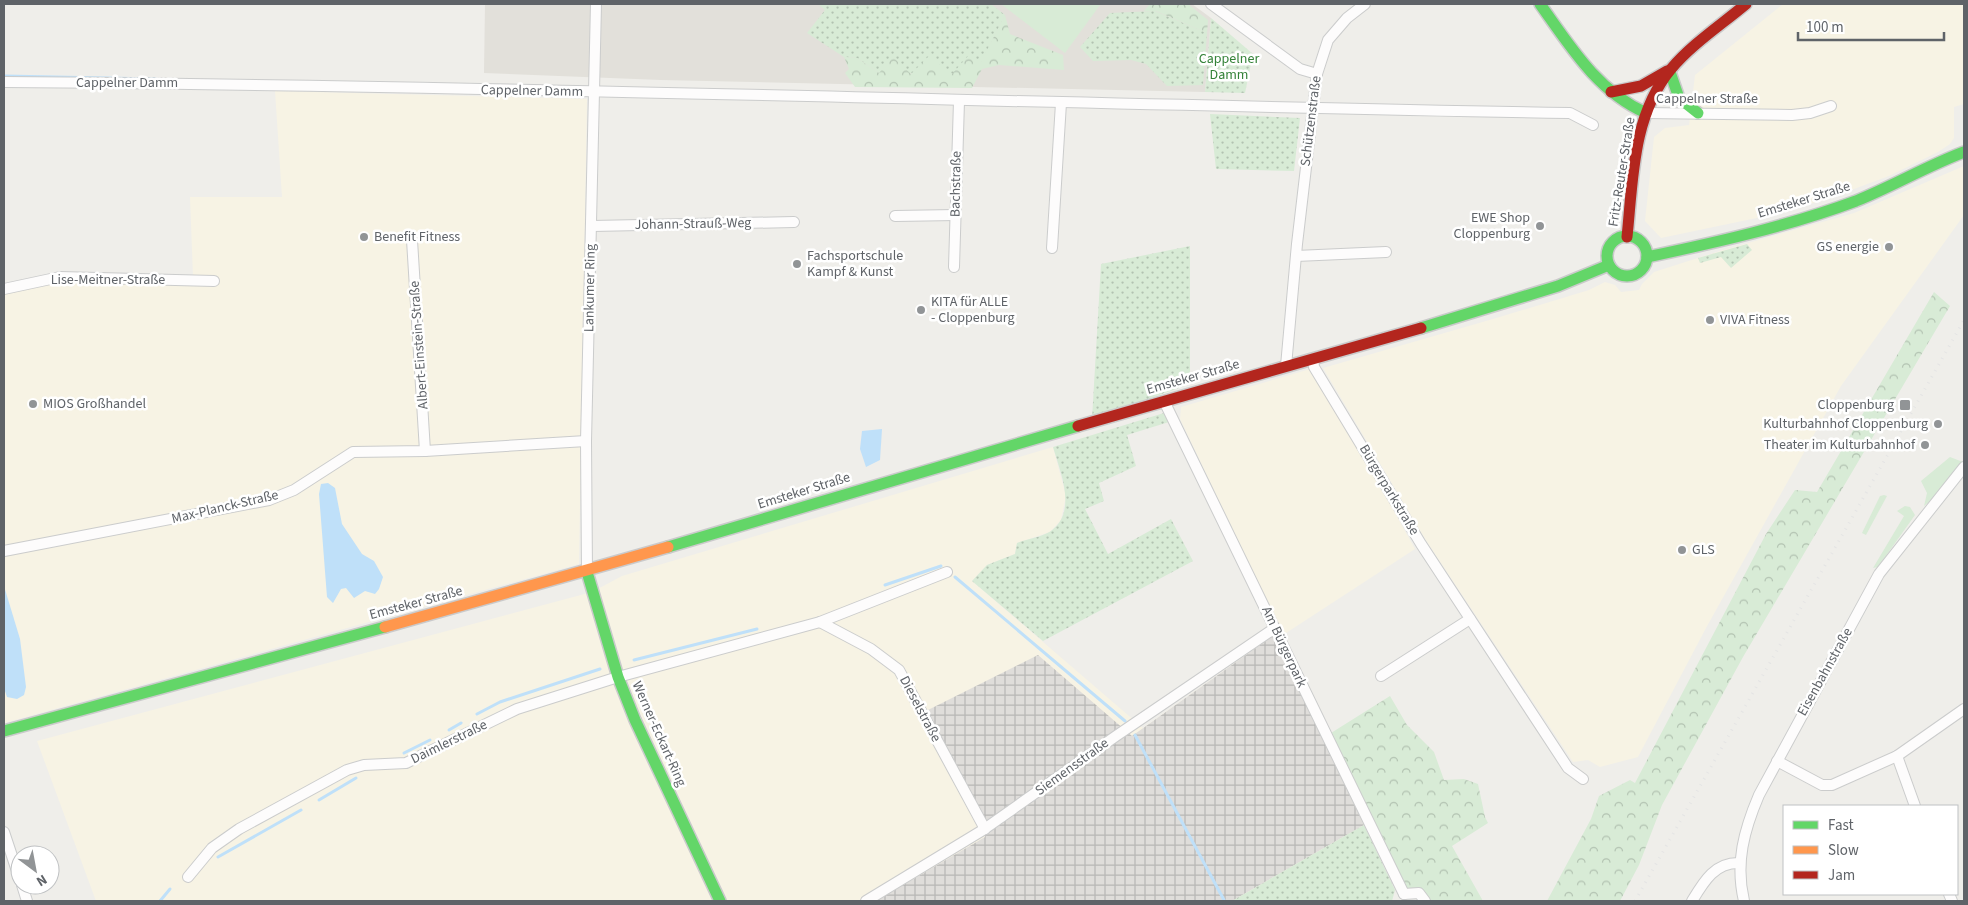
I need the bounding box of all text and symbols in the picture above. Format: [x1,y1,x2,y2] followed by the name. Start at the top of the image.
[1798,10,1944,42] scale bar
[1806,17,1844,38] text: 100 m
[1199,49,1259,85] park label: Cappelner Damm
[76,73,178,93] street label: Cappelner Damm
[1296,74,1326,167] street label: Schützenstraße
[481,80,583,102] street label: Cappelner Damm
[1656,89,1758,109] street label: Cappelner Straße
[1603,116,1641,228] street label: Fritz-Reuter-Straße
[945,151,967,217] street label: Bachstraße
[1755,176,1853,224] street label: Emsteker Straße
[1454,208,1530,244] place label: EWE Shop Cloppenburg
[635,213,751,235] street label: Johann-Strauß-Weg
[1534,220,1546,232] marker: EWE Shop Cloppenburg
[374,227,460,247] place label: Benefit Fitness
[358,231,370,243] marker: Benefit Fitness
[1816,237,1879,257] place label: GS energie
[1883,241,1895,253] marker: GS energie
[579,244,601,332] street label: Lankumer Ring
[807,246,903,282] place label: Fachsportschule Kampf & Kunst
[791,258,803,270] marker: Fachsportschule Kampf & Kunst
[51,270,165,290] street label: Lise-Meitner-Straße
[405,280,433,410] street label: Albert-Einstein-Straße
[931,292,1015,328] place label: KITA für ALLE - Cloppenburg
[915,304,927,316] marker: KITA für ALLE - Cloppenburg
[1720,310,1790,330] place label: VIVA Fitness
[1704,314,1716,326] marker: VIVA Fitness
[1144,354,1242,400] street label: Emsteker Straße
[43,394,146,414] place label: MIOS Großhandel
[1818,395,1894,415] place label: Cloppenburg
[27,398,39,410] marker: MIOS Großhandel
[1898,398,1912,412] marker: Cloppenburg
[1763,414,1928,434] place label: Kulturbahnhof Cloppenburg
[1932,418,1944,430] marker: Kulturbahnhof Cloppenburg
[1764,435,1916,455] place label: Theater im Kulturbahnhof
[1919,439,1931,451] marker: Theater im Kulturbahnhof
[1354,441,1424,539] street label: Bürgerparkstraße
[755,467,853,515] street label: Emsteker Straße
[170,485,280,529] street label: Max-Planck-Straße
[1692,540,1715,560] place label: GLS
[1676,544,1688,556] marker: GLS
[367,581,465,625] street label: Emsteker Straße
[1256,603,1312,691] street label: Am Bürgerpark
[1792,624,1858,720] street label: Eisenbahnstraße
[894,672,946,746] street label: Dieselstraße
[627,678,691,790] street label: Werner-Eckart-Ring
[407,715,491,769] street label: Daimlerstraße
[1031,733,1113,801] street label: Siemensstraße
[1783,805,1958,895] legend
[1828,815,1854,836] text: Fast
[1828,840,1859,861] text: Slow
[10,845,60,895] north arrow
[1828,865,1855,886] text: Jam
[32,869,51,891] text: N

